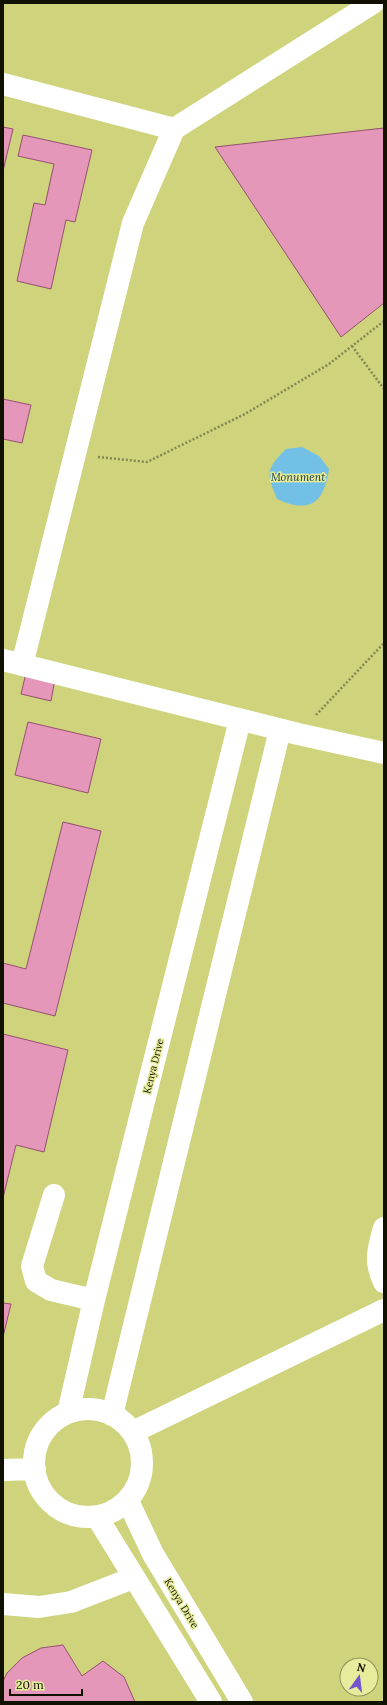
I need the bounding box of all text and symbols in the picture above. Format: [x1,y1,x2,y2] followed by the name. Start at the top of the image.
[271,470,325,484] water label: Monument
[140,1037,167,1095] street label: Kenya Drive
[162,1576,202,1631] street label: Kenya Drive
[339,1657,379,1697] north arrow
[356,1659,368,1675] text: N
[10,1671,82,1697] scale bar
[16,1677,44,1692] text: 20 m

